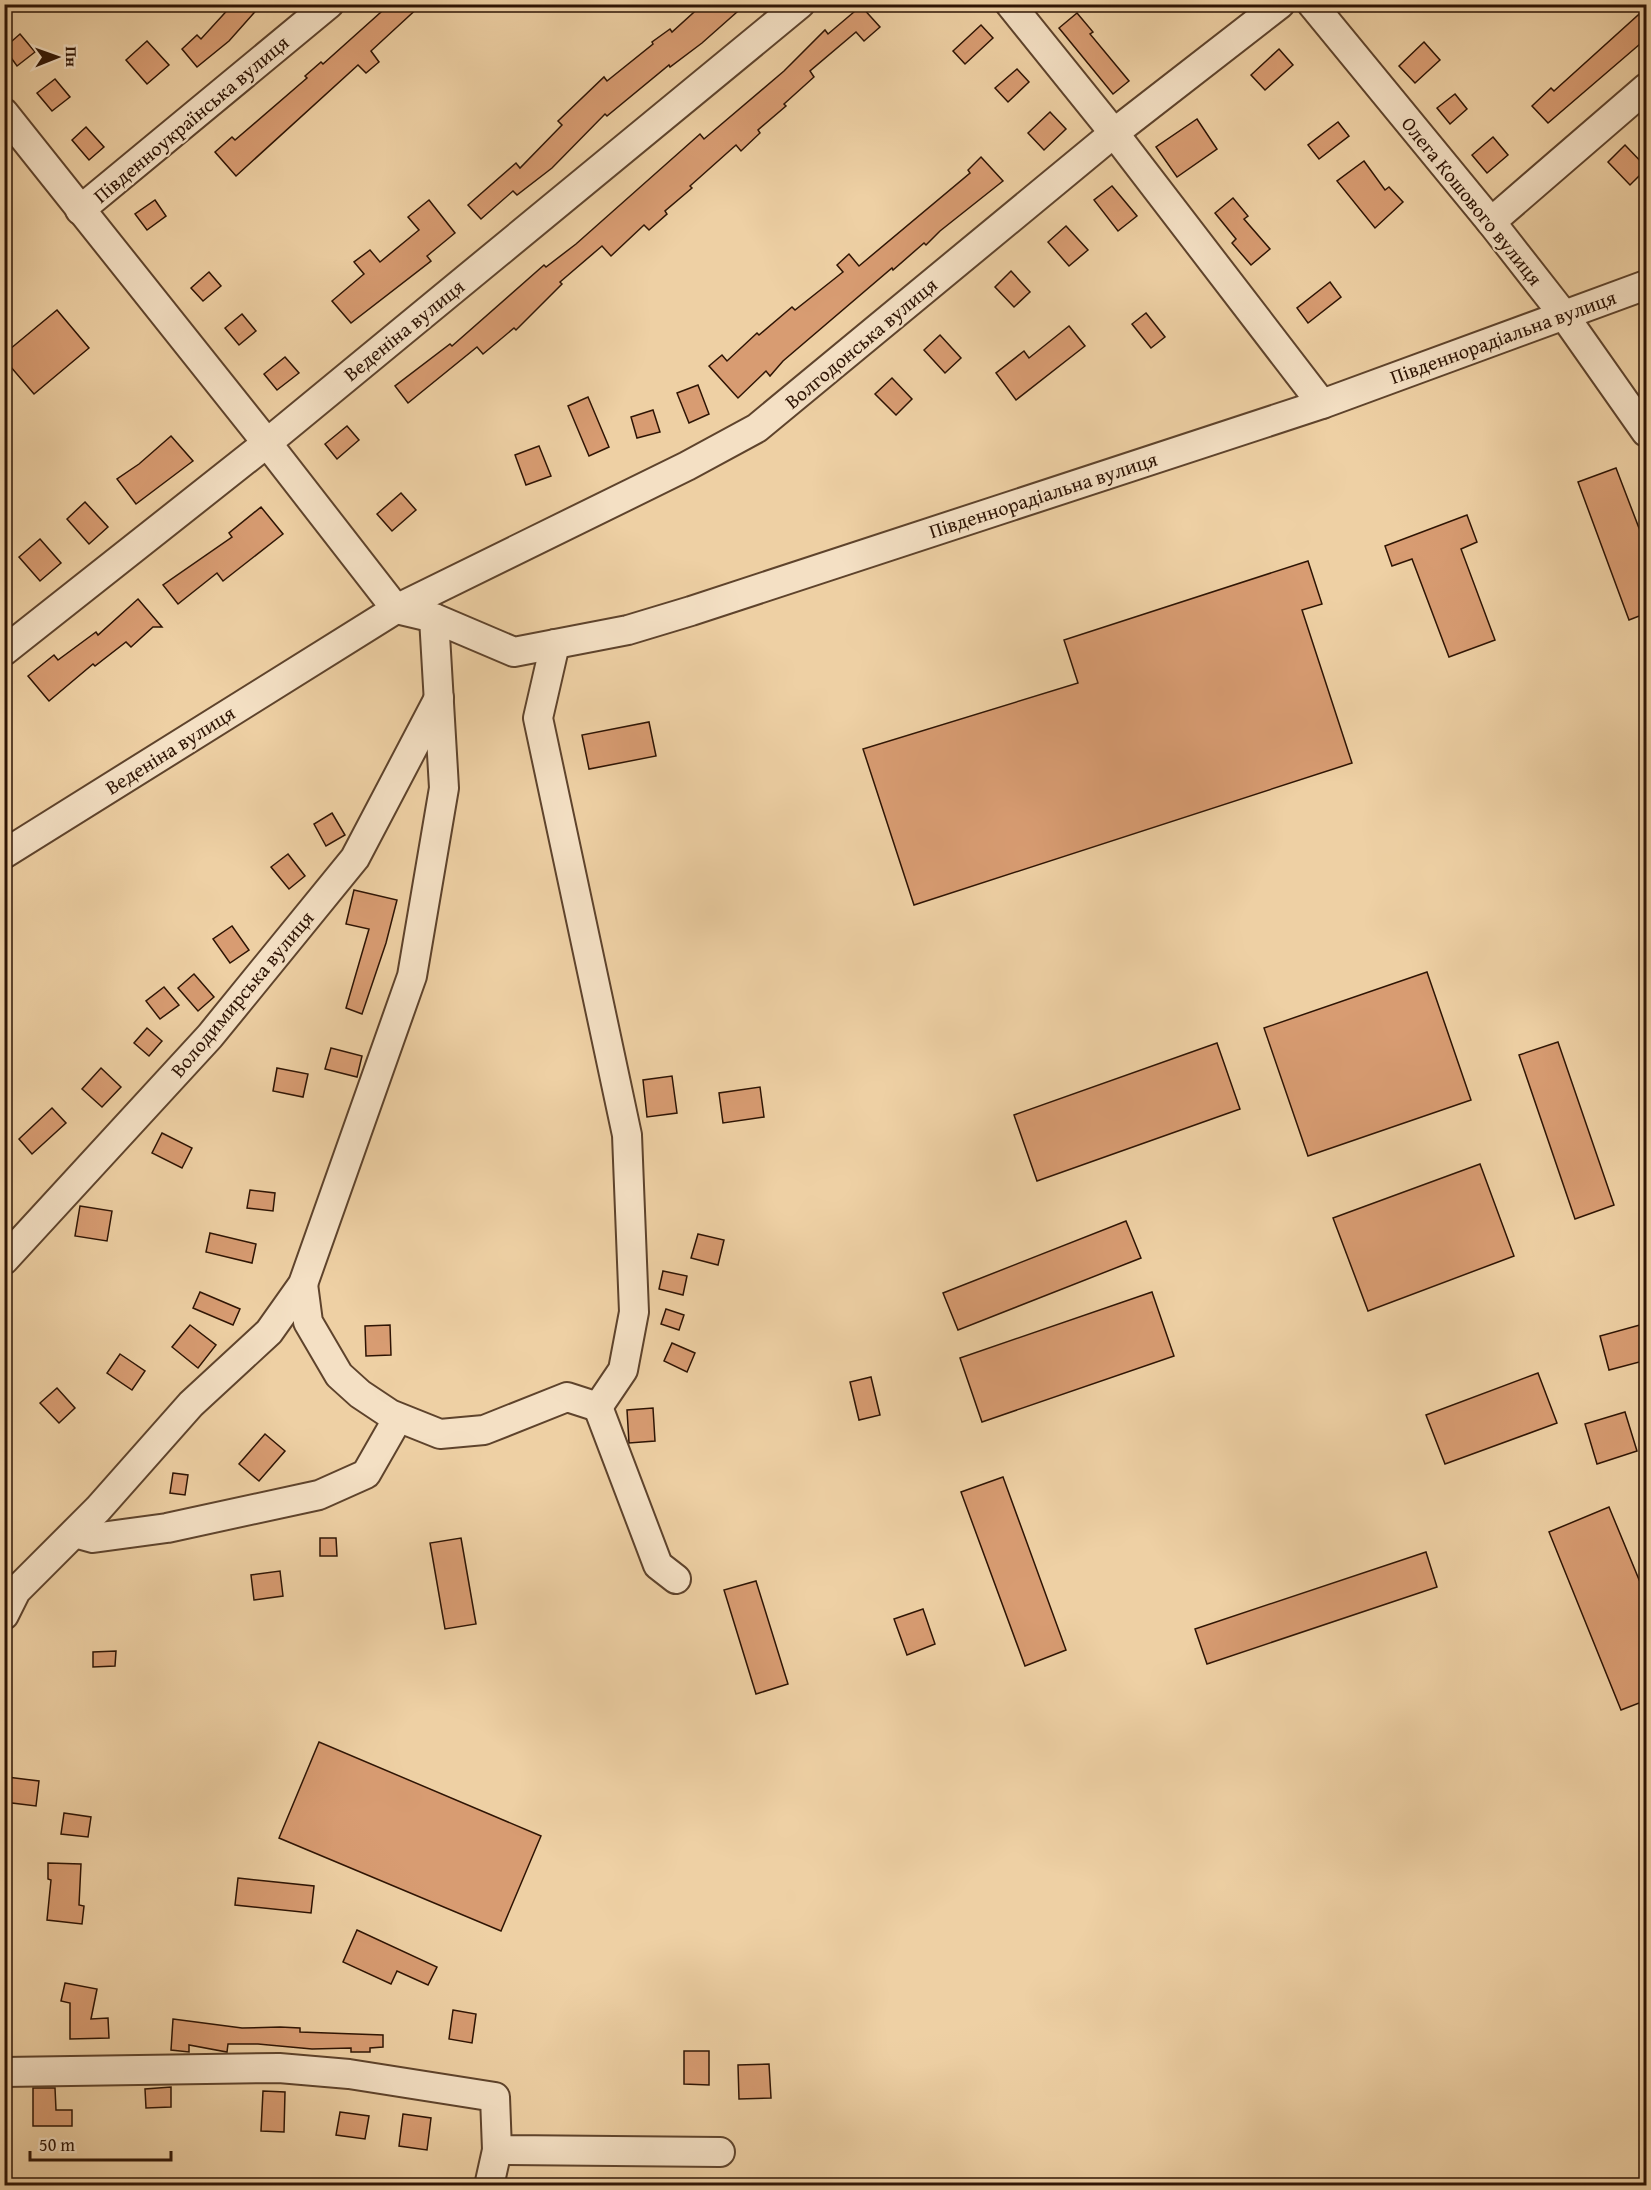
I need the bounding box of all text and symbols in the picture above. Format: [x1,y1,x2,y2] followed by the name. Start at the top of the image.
[27,27,87,87] north arrow
[87,28,295,209] street label: Південноукраїнська вулиця
[60,46,84,67] text: Пн
[1395,110,1550,291] street label: Олега Кошового вулиця
[778,270,943,415] street label: Волгодонська вулиця
[337,272,470,387] street label: Веденіна вулиця
[1386,282,1620,391] street label: Південнорадіальна вулиця
[925,444,1161,545] street label: Південнорадіальна вулиця
[99,698,240,801] street label: Веденіна вулиця
[163,904,320,1083] street label: Володимирська вулиця
[30,2124,171,2162] scale bar
[39,2131,75,2158] text: 50 m

